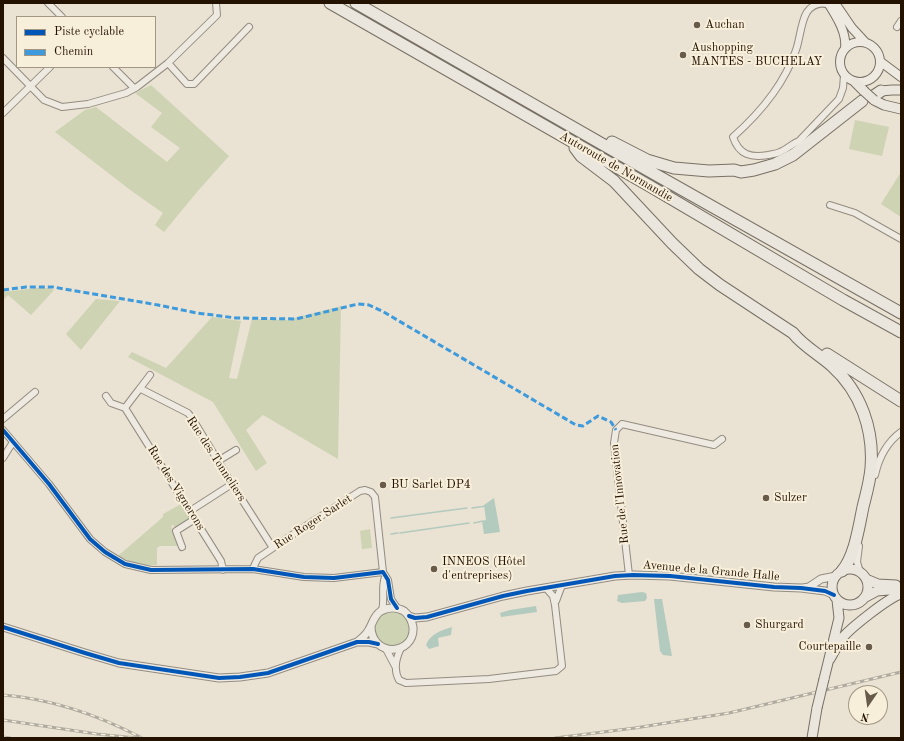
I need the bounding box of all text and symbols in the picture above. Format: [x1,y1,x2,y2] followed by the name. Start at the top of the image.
[16,16,156,68] legend
[705,18,745,32] place label: Auchan
[692,20,702,30] marker: Auchan
[54,26,124,38] text: Piste cyclable
[691,41,822,69] place label: Aushopping MANTES - BUCHELAY
[54,46,93,58] text: Chemin
[678,50,688,60] marker: Aushopping MANTES - BUCHELAY
[557,129,675,205] street label: Autoroute de Normandie
[183,414,249,504] street label: Rue des Tonneliers
[144,443,208,533] street label: Rue des Vignerons
[608,443,632,545] street label: Rue de l'Innovation
[391,478,471,492] place label: BU Sarlet DP4
[378,480,388,490] marker: BU Sarlet DP4
[271,491,355,553] street label: Rue Roger Sarlet
[774,491,807,505] place label: Sulzer
[761,493,771,503] marker: Sulzer
[442,555,525,583] place label: INNEOS (Hôtel d'entreprises)
[642,558,780,584] street label: Avenue de la Grande Halle
[429,564,439,574] marker: INNEOS (Hôtel d'entreprises)
[755,618,804,632] place label: Shurgard
[742,620,752,630] marker: Shurgard
[799,640,861,654] place label: Courtepaille
[864,642,874,652] marker: Courtepaille
[848,685,888,725] north arrow
[860,710,871,723] text: N

